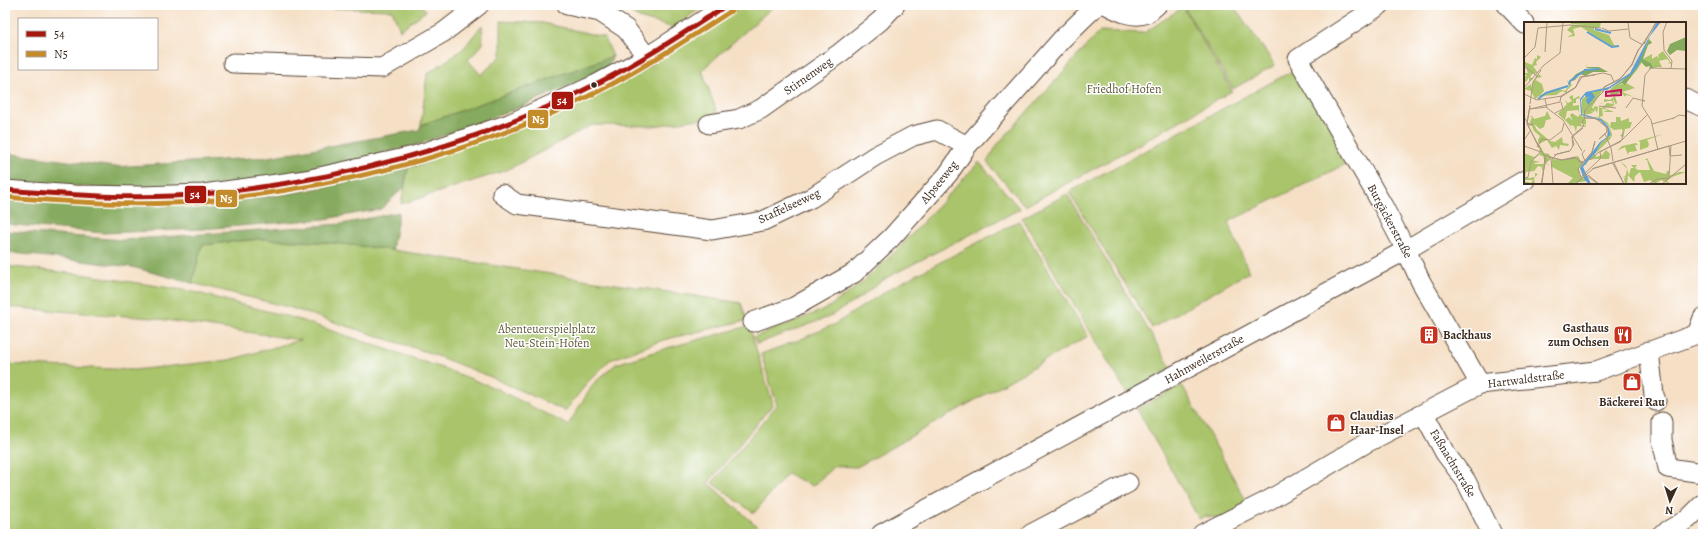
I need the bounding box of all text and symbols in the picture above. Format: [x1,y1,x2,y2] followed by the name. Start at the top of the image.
[18,18,158,70] legend
[1524,22,1686,184] inset map
[54,26,65,42] text: 54
[54,46,68,62] text: N5
[780,53,836,99] street label: Stirnenweg
[589,80,599,90] unlabelled marker
[1087,81,1162,97] park label: Friedhof Hofen
[551,91,574,110] line badge: 54
[557,93,567,108] text: 54
[527,109,549,129] line badge: N5
[532,112,545,127] text: N5
[916,157,961,208] street label: Alpseeweg
[1364,181,1416,261] street label: Burgäckerstraße
[184,185,207,204] line badge: 54
[755,185,823,227] street label: Staffelseeweg
[190,187,200,202] text: 54
[215,189,238,208] line badge: N5
[220,191,233,206] text: N5
[1548,320,1609,350] place label: Gasthaus zum Ochsen
[497,321,596,351] park label: Abenteuerspielplatz Neu-Stein-Hofen
[1418,324,1440,346] building icon: Backhaus
[1612,324,1634,346] restaurant icon: Gasthaus zum Ochsen
[1443,327,1492,343] place label: Backhaus
[1161,331,1247,387] street label: Hahnweilerstraße
[1487,366,1565,392] street label: Hartwaldstraße
[1621,371,1643,393] shop icon: Bäckerei Rau
[1599,394,1665,410] place label: Bäckerei Rau
[1350,408,1404,438] place label: Claudias Haar-Insel
[1325,412,1347,434] shop icon: Claudias Haar-Insel
[1426,426,1480,500] street label: Faßnachtstraße
[1650,481,1690,521] north arrow
[1665,503,1674,518] text: N

